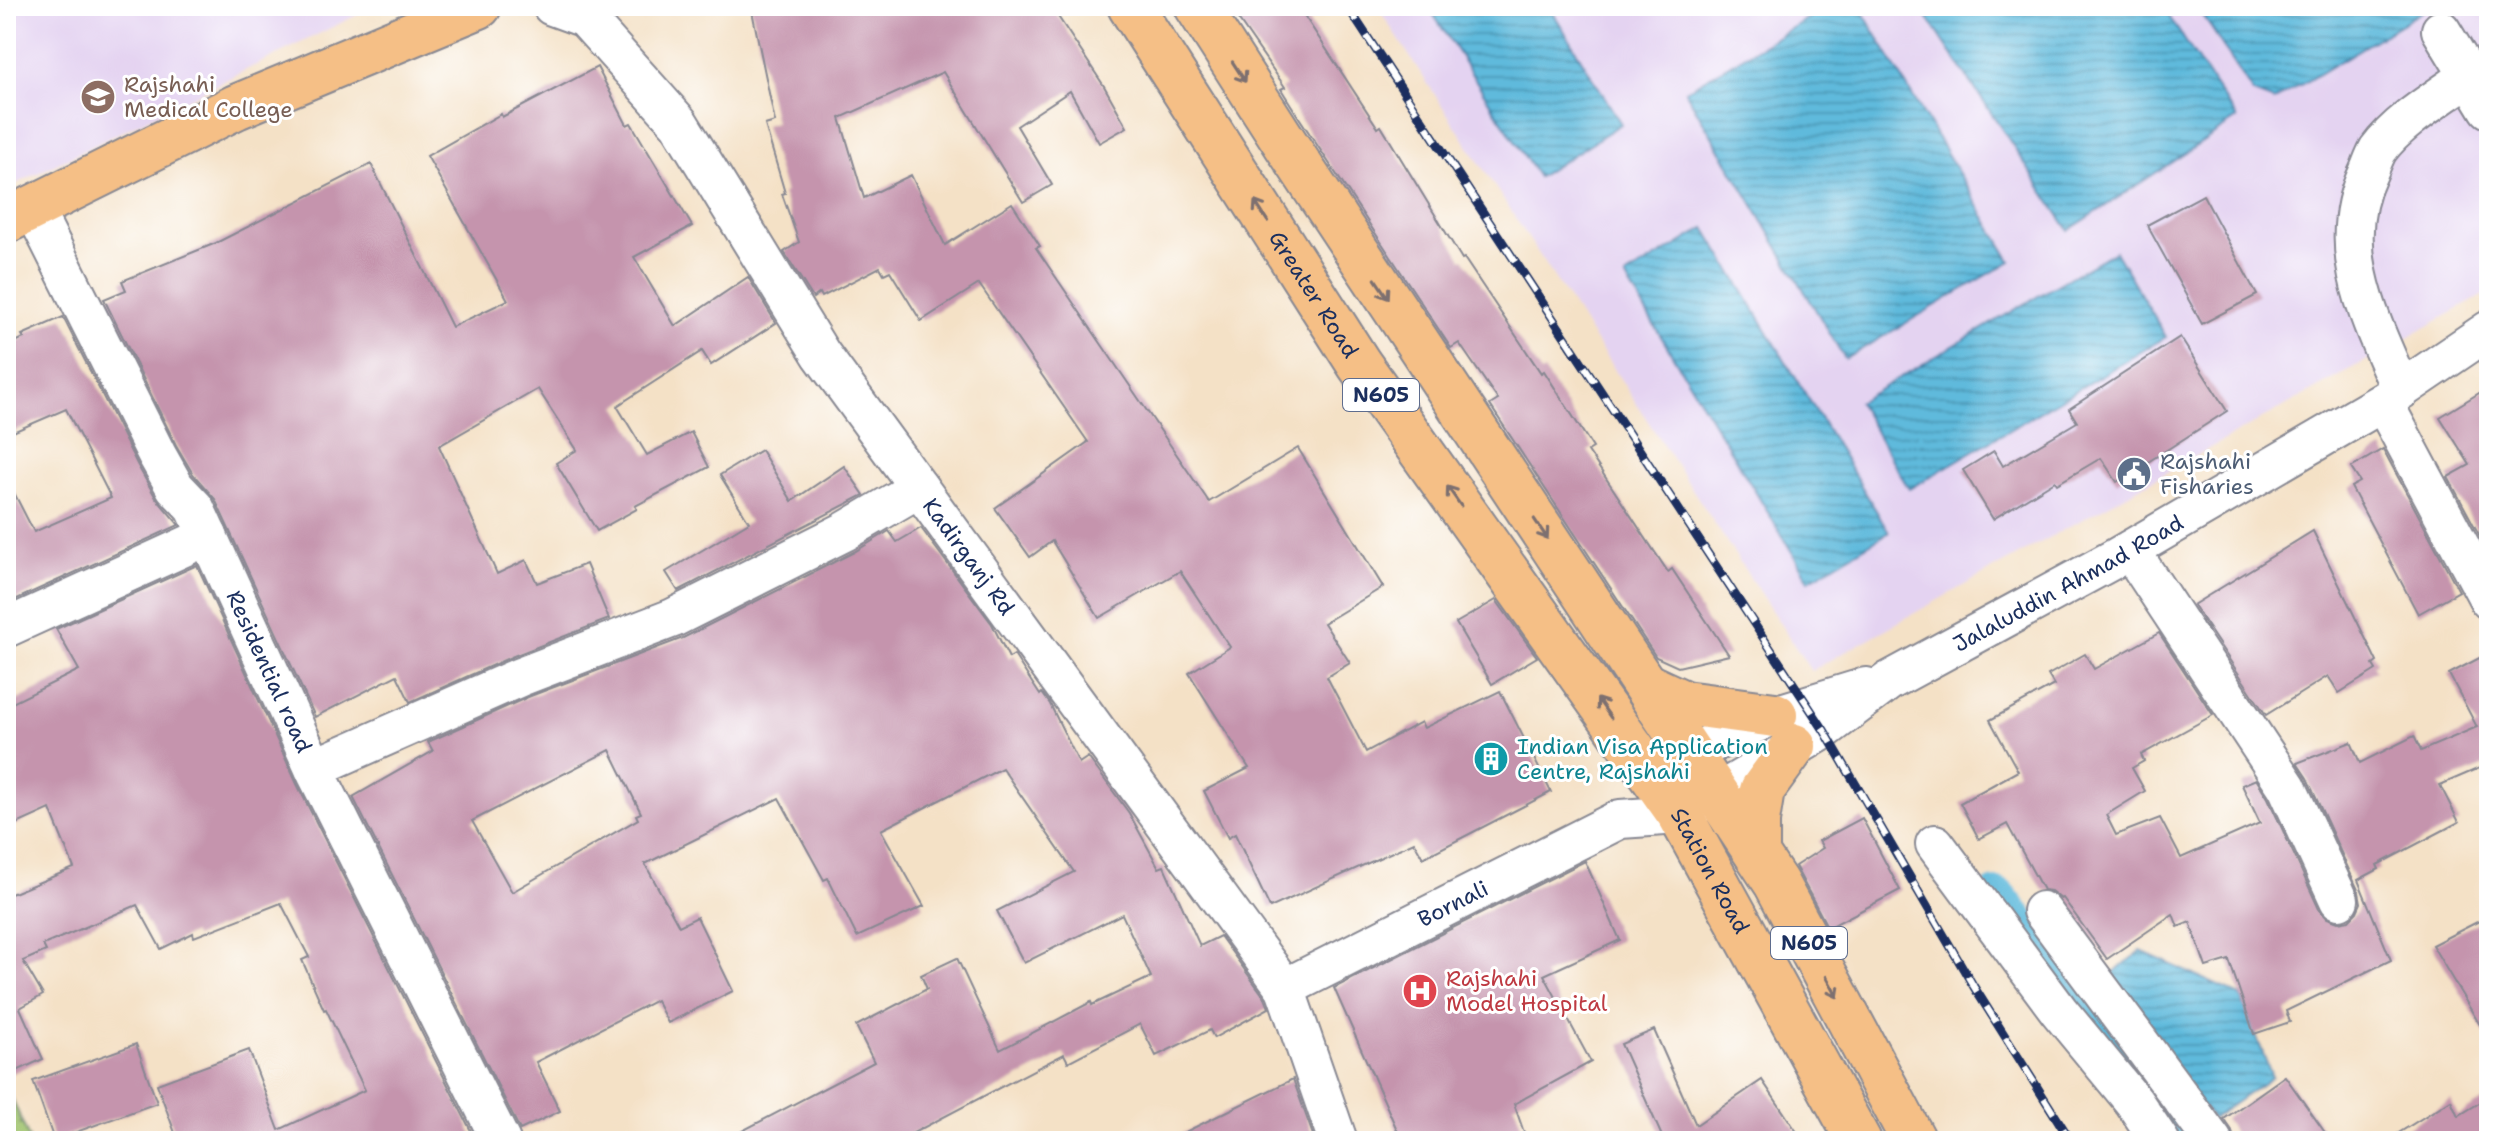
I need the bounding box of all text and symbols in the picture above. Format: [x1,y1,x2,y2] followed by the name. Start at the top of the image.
[1232,60,1248,83] one-way arrow
[124,70,293,124] place label: Rajshahi Medical College
[79,78,117,116] school or university icon: Rajshahi Medical College
[1253,200,1269,223] one-way arrow
[1262,225,1365,364] street label: Greater Road
[1374,277,1390,300] one-way arrow
[1343,379,1419,411] road number: N605
[2160,447,2254,501] place label: Rajshahi Fisharies
[2115,455,2153,493] public building icon: Rajshahi Fisharies
[1445,486,1462,508] one-way arrow
[916,492,1021,621] street label: Kadirganj Rd
[1948,508,2189,659] street label: Jalaluddin Ahmad Road
[1534,517,1550,540] one-way arrow
[220,586,319,757] street label: Residential road
[1596,698,1613,719] one-way arrow
[1517,732,1768,786] place label: Indian Visa Application Centre, Rajshahi
[1472,740,1510,778] building icon: Indian Visa Application Centre, Rajshahi
[1664,802,1756,939] street label: Station Road
[1413,874,1493,934] street label: Bornali
[1771,927,1847,959] road number: N605
[1446,964,1608,1018] place label: Rajshahi Model Hospital
[1401,972,1439,1010] hospital icon: Rajshahi Model Hospital
[1824,975,1840,998] one-way arrow

